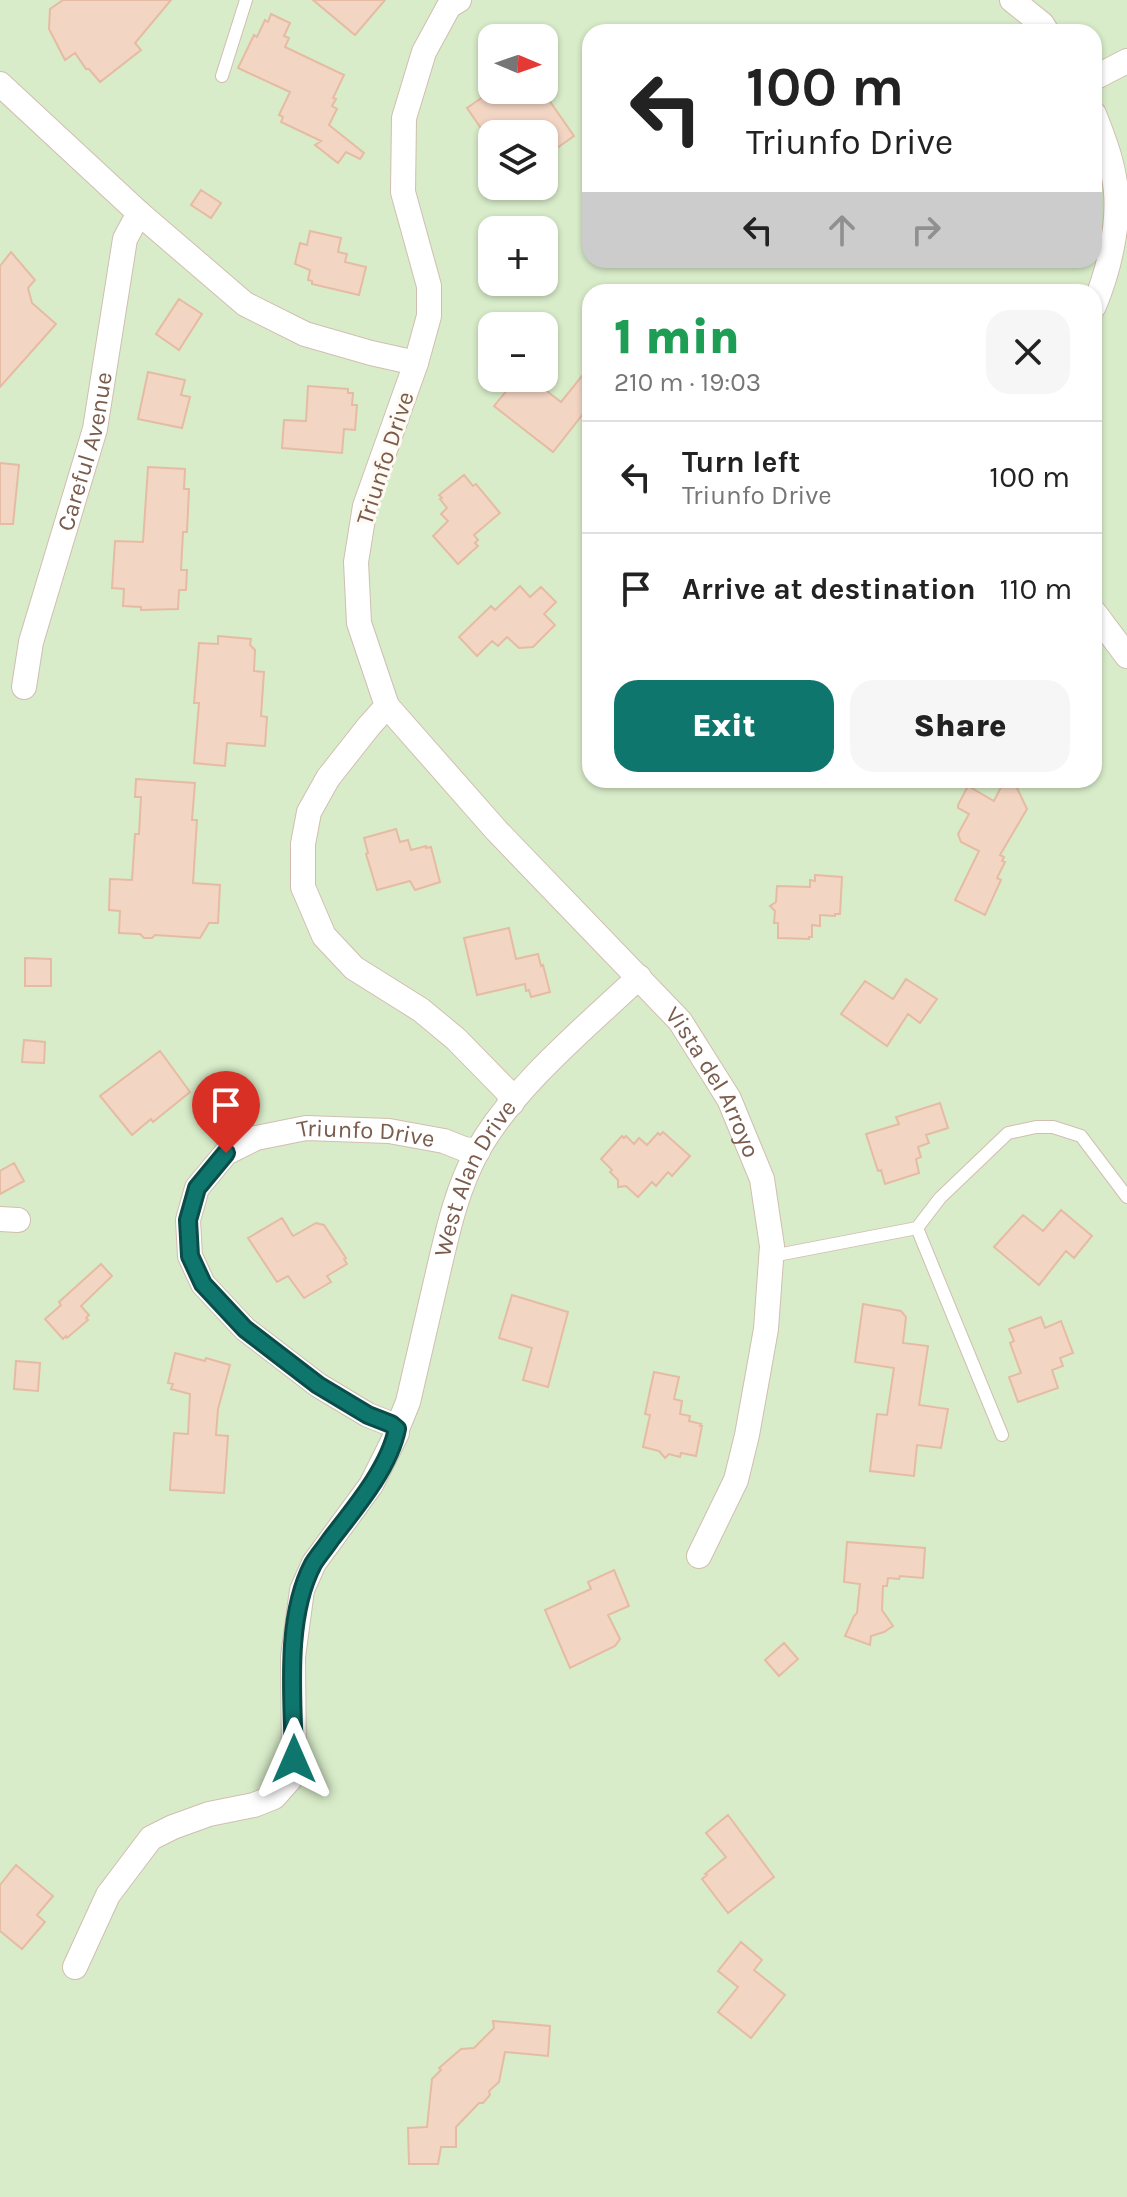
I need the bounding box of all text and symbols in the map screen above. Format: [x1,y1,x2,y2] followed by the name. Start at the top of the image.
[478,24,558,104] north arrow
[478,24,558,392] map controls
[746,54,904,119] text: 100 m
[614,56,718,160] icon: left
[478,120,558,200] button: layers
[746,121,953,163] text: Triunfo Drive
[736,208,780,252] icon: left
[820,208,864,252] icon: ahead
[904,208,948,252] icon: right
[478,216,558,296] button: +
[614,309,740,365] text: 1 min
[986,310,1070,394] button: close
[478,312,558,392] button: −
[614,367,761,398] text: 210 m · 19:03
[51,370,118,534] street label: Careful Avenue
[350,388,420,528] street label: Triunfo Drive
[682,444,800,480] text: Turn left
[614,455,658,499] icon: left
[989,459,1070,495] text: 100 m
[682,480,832,511] text: Triunfo Drive
[614,567,658,611] icon: arrive
[682,571,976,607] text: Arrive at destination
[1000,571,1072,607] text: 110 m
[614,680,834,772] button: Exit
[850,680,1070,772] button: Share
[660,1001,766,1162] street label: Vista del Arroyo
[192,1071,260,1153] pin
[204,1083,248,1127] icon: arrive
[428,1094,522,1259] street label: West Alan Drive
[294,1114,437,1153] street label: Triunfo Drive
[252,1717,336,1801] position arrow

